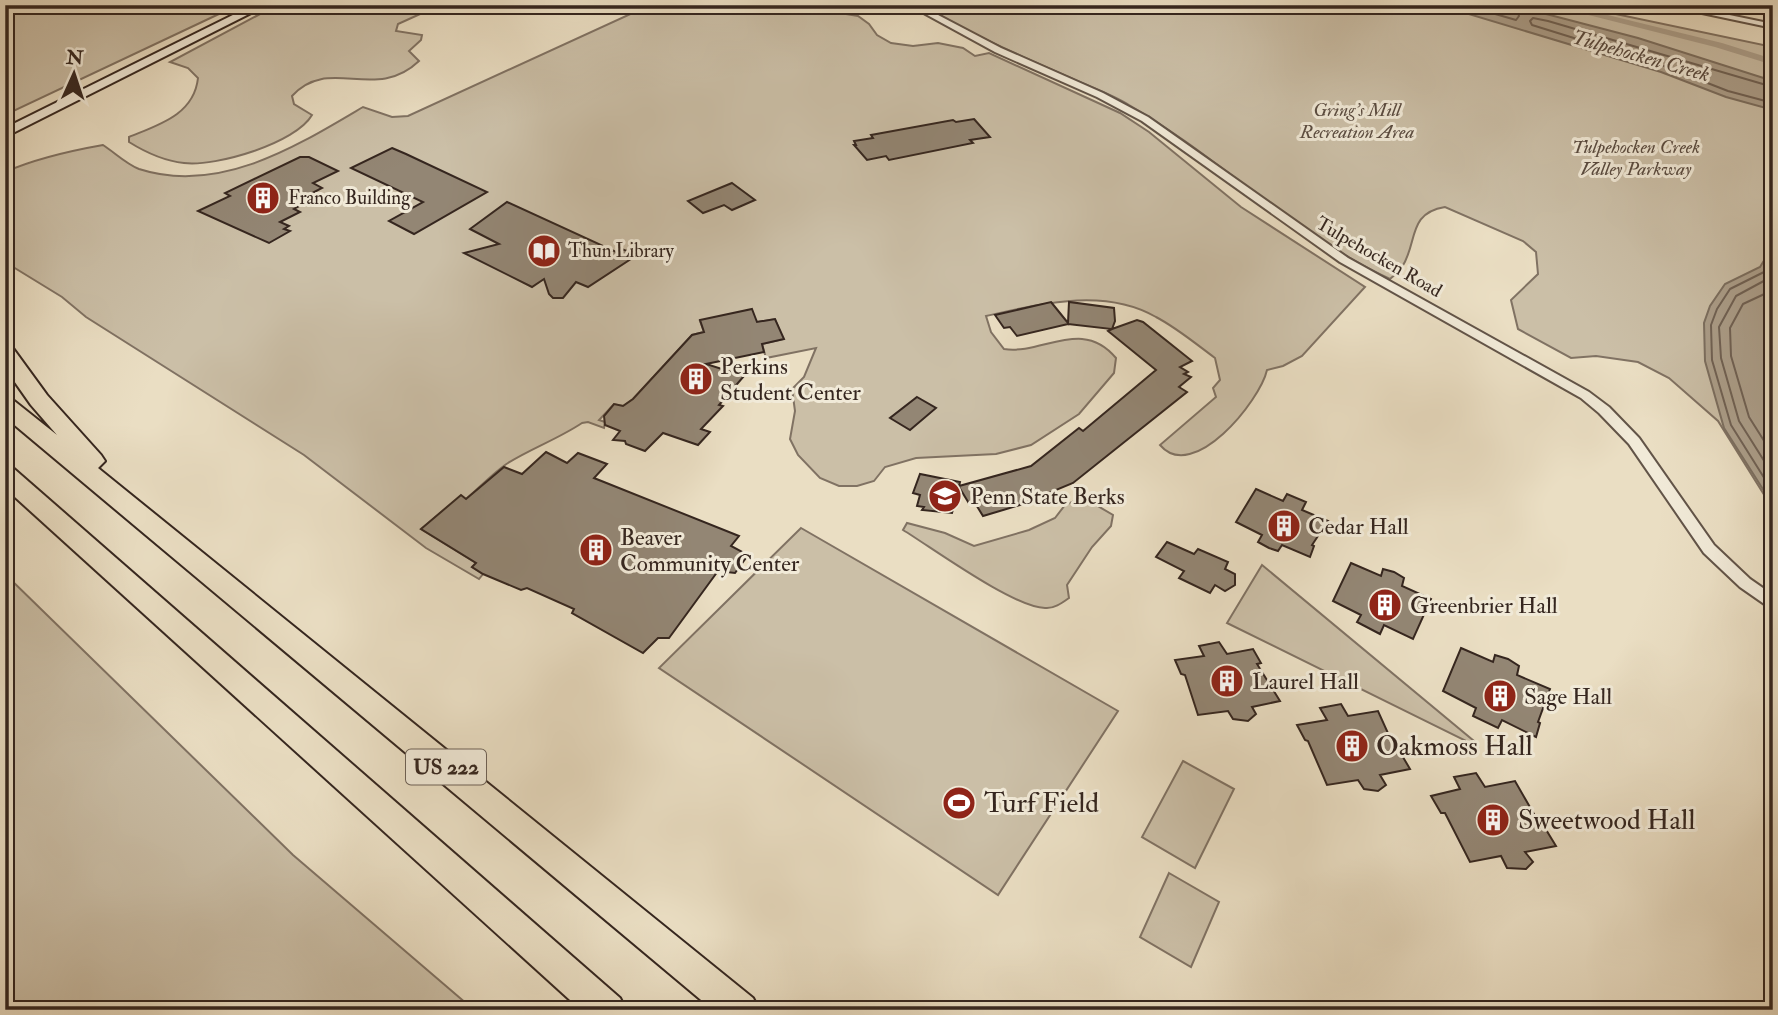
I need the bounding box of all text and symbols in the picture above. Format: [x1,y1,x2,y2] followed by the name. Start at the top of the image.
[1569,24,1713,88] water label: Tulpehocken Creek
[38,38,108,108] north arrow
[65,46,85,71] text: N
[1299,98,1414,144] park label: Gring's Mill Recreation Area
[1572,135,1700,181] park label: Tulpehocken Creek Valley Parkway
[244,179,282,217] building icon: Franco Building
[288,186,411,210] place label: Franco Building
[1311,211,1447,304] street label: Tulpehocken Road
[525,232,563,270] library icon: Thun Library
[568,239,675,263] place label: Thun Library
[720,352,861,407] place label: Perkins Student Center
[677,360,715,398] building icon: Perkins Student Center
[926,477,964,515] school or university icon: Penn State Berks
[970,482,1125,511] place label: Penn State Berks
[1265,507,1303,545] building icon: Cedar Hall
[1308,512,1409,541] place label: Cedar Hall
[620,523,800,578] place label: Beaver Community Center
[577,531,615,569] building icon: Beaver Community Center
[1366,586,1404,624] building icon: Greenbrier Hall
[1410,591,1558,620] place label: Greenbrier Hall
[1208,662,1246,700] building icon: Laurel Hall
[1252,667,1359,696] place label: Laurel Hall
[1481,677,1519,715] building icon: Sage Hall
[1524,682,1612,711] place label: Sage Hall
[1333,727,1371,765] building icon: Oakmoss Hall
[1376,729,1533,764] place label: Oakmoss Hall
[406,750,486,784] road number: US 222
[940,784,978,822] sports icon: Turf Field
[984,786,1099,821] place label: Turf Field
[1474,801,1512,839] building icon: Sweetwood Hall
[1518,803,1695,838] place label: Sweetwood Hall

